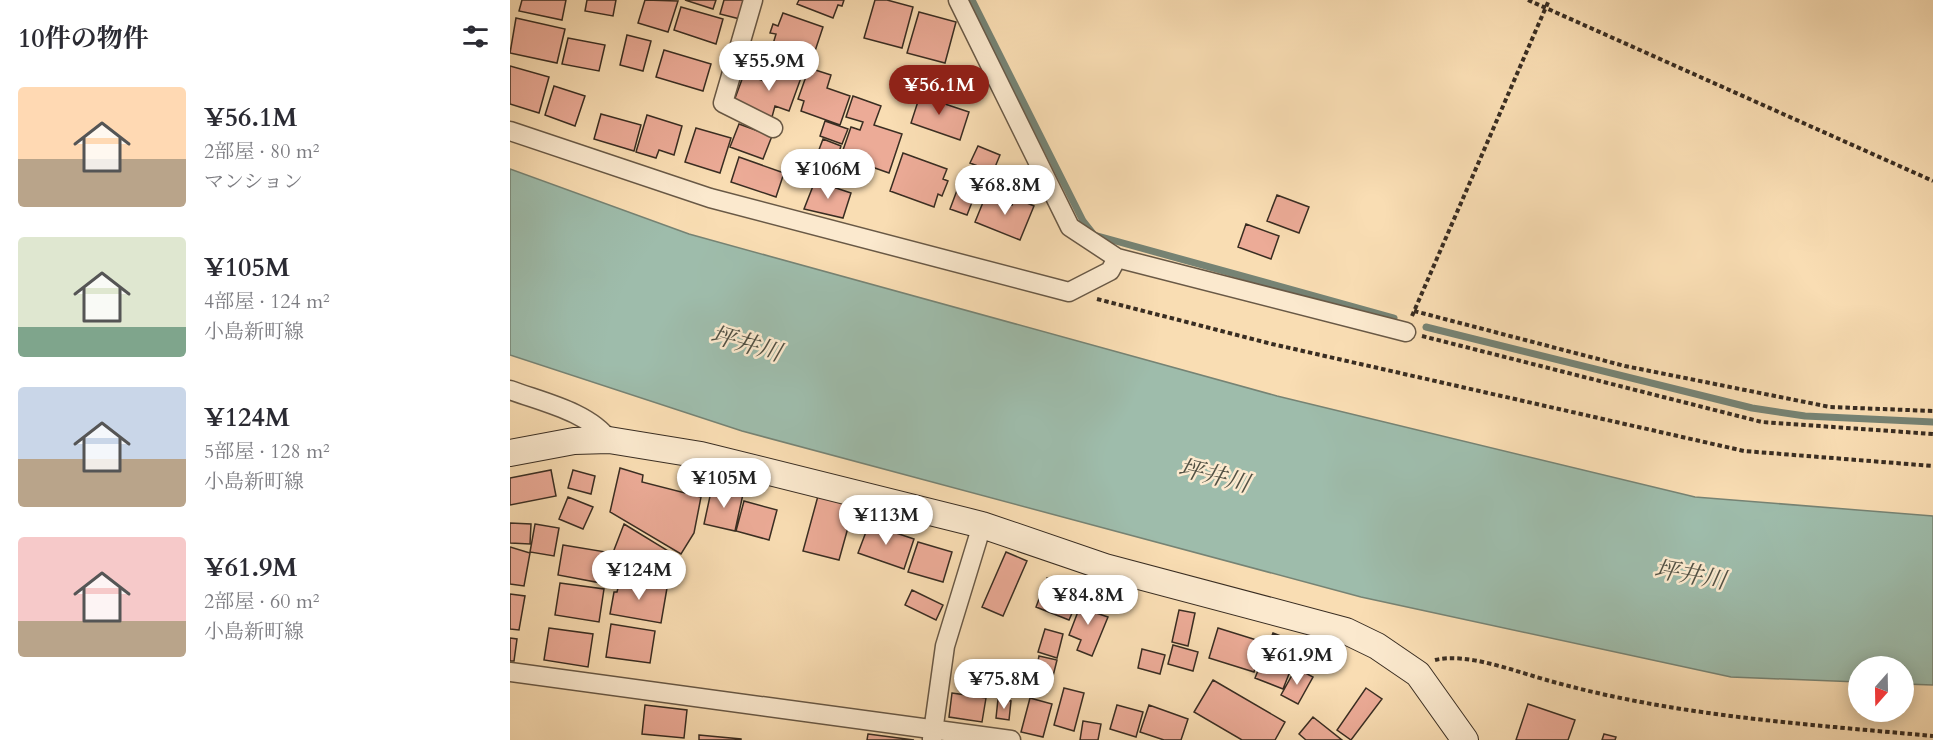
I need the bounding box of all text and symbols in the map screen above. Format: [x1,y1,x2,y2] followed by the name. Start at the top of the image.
[459,20,492,53] icon: filters
[18,21,149,56] text: 10件の物件
[720,41,818,92] pin: ¥55.9M
[733,47,805,74] text: ¥55.9M
[890,65,988,116] pin: ¥56.1M
[903,71,975,98] text: ¥56.1M
[204,100,297,135] text: ¥56.1M
[66,111,138,183] icon: home
[204,138,320,165] text: 2部屋 · 80 m²
[786,149,870,200] pin: ¥106M
[795,155,861,182] text: ¥106M
[956,165,1054,216] pin: ¥68.8M
[204,168,303,195] text: マンション
[969,171,1041,198] text: ¥68.8M
[204,250,290,285] text: ¥105M
[66,261,138,333] icon: home
[204,288,330,315] text: 4部屋 · 124 m²
[204,318,304,345] text: 小島新町線
[707,318,788,371] water label: 坪井川
[204,400,290,435] text: ¥124M
[66,411,138,483] icon: home
[204,438,330,465] text: 5部屋 · 128 m²
[1175,451,1256,501] water label: 坪井川
[682,458,766,509] pin: ¥105M
[691,464,757,491] text: ¥105M
[204,468,304,495] text: 小島新町線
[844,495,928,546] pin: ¥113M
[853,501,919,528] text: ¥113M
[204,550,297,585] text: ¥61.9M
[597,550,681,601] pin: ¥124M
[1652,552,1731,598] water label: 坪井川
[606,556,672,583] text: ¥124M
[66,561,138,633] icon: home
[1039,575,1137,626] pin: ¥84.8M
[1052,581,1124,608] text: ¥84.8M
[204,588,320,615] text: 2部屋 · 60 m²
[204,618,304,645] text: 小島新町線
[1248,635,1346,686] pin: ¥61.9M
[1261,641,1333,668] text: ¥61.9M
[1848,656,1914,722] north arrow
[1848,656,1914,722] map controls
[955,659,1053,710] pin: ¥75.8M
[968,665,1040,692] text: ¥75.8M

